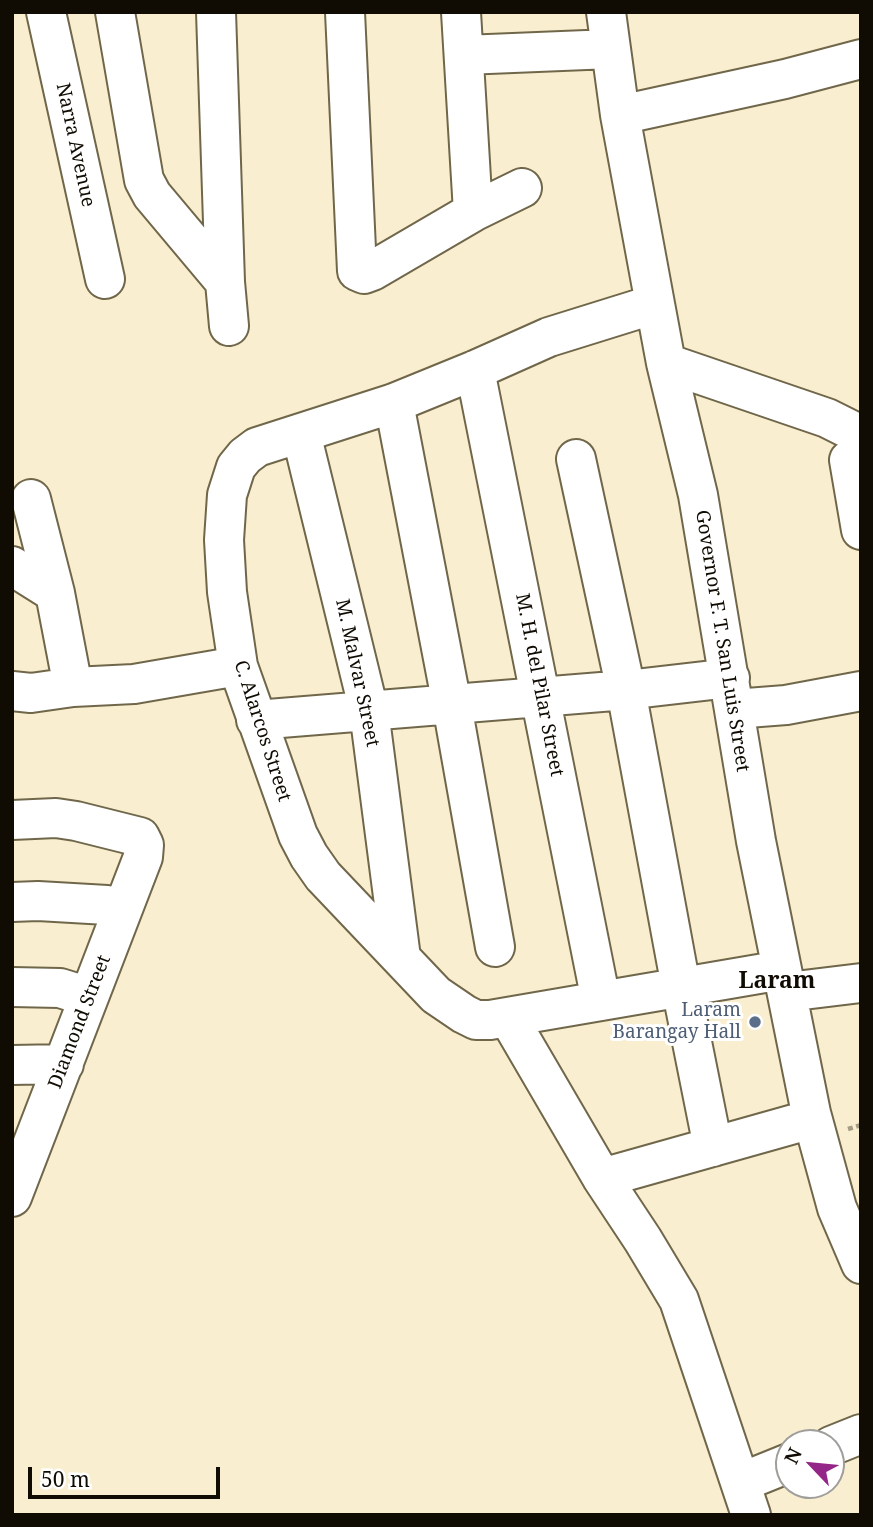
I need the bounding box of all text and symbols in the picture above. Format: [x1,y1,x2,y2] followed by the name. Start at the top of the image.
[51,81,99,209] street label: Narra Avenue
[690,508,754,774] street label: Governor F. T. San Luis Street
[510,592,568,778] street label: M. H. del Pilar Street
[330,597,384,749] street label: M. Malvar Street
[228,658,296,804] street label: C. Alarcos Street
[44,952,116,1092] street label: Diamond Street
[739,967,815,995] district label: Laram
[613,1000,741,1044] place label: Laram Barangay Hall
[747,1014,763,1030] marker: Laram Barangay Hall
[775,1429,845,1499] north arrow
[778,1443,808,1468] text: N
[32,1454,224,1498] scale bar
[41,1465,90,1493] text: 50 m

